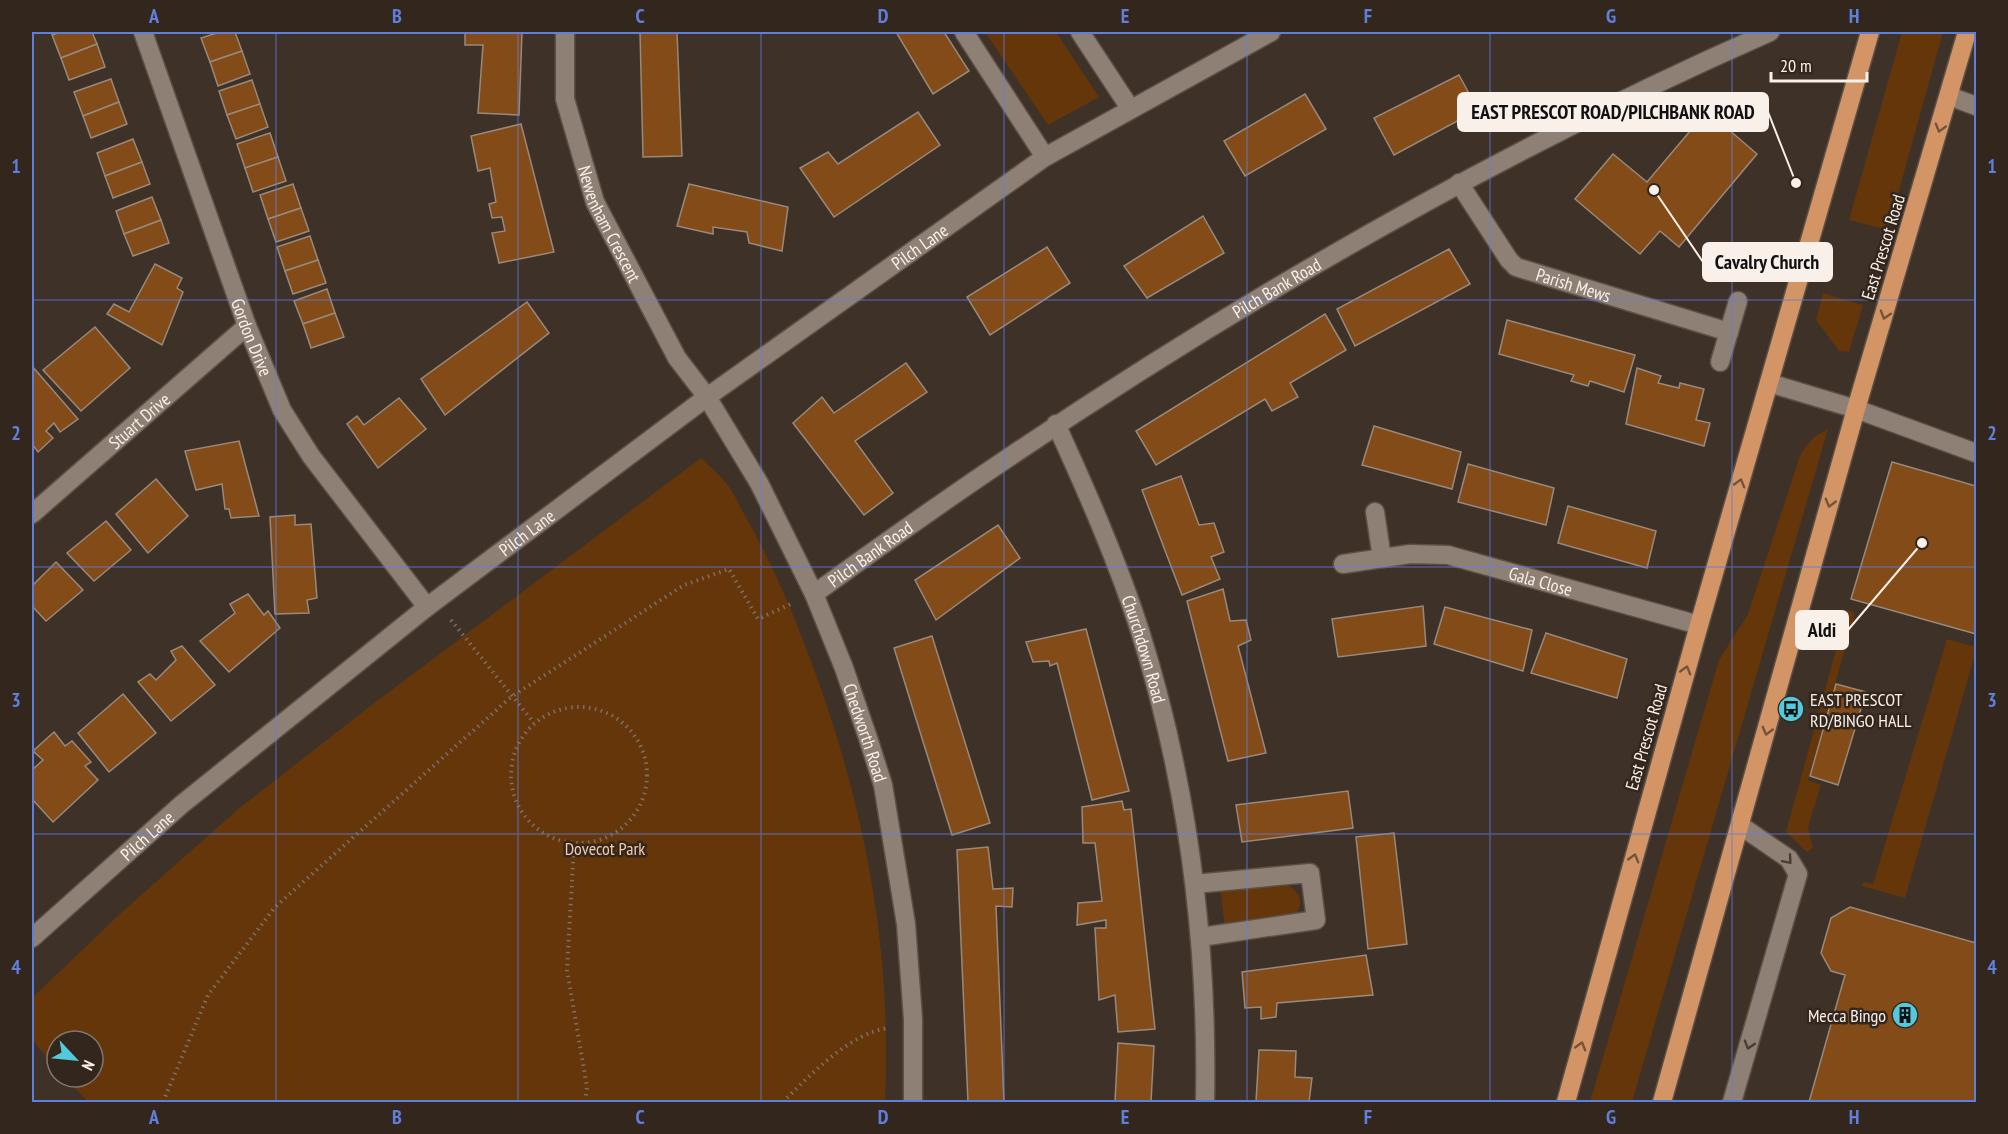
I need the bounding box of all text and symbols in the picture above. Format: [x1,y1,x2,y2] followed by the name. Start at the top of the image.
[148,3,160,29] text: A
[392,3,402,29] text: B
[635,3,645,29] text: C
[878,3,889,29] text: D
[1121,3,1129,29] text: E
[1364,3,1372,29] text: F
[1606,3,1616,29] text: G
[1849,3,1859,29] text: H
[1771,45,1867,83] scale bar
[1780,54,1812,77] text: 20 m
[1458,93,1768,131] callout: EAST PRESCOT ROAD/PILCHBANK ROAD
[1471,99,1755,125] text: EAST PRESCOT ROAD/PILCHBANK ROAD
[1934,123,1947,133] one-way arrow
[11,153,21,179] text: 1
[1987,153,1997,179] text: 1
[573,163,647,286] street label: Newenham Crescent
[1856,191,1910,303] street label: East Prescot Road
[887,218,952,274] street label: Pilch Lane
[1703,243,1832,281] callout: Cavalry Church
[1715,249,1819,275] text: Cavalry Church
[1228,252,1325,323] street label: Pilch Bank Road
[1533,262,1614,307] street label: Parish Mews
[227,295,278,379] street label: Gordon Drive
[1880,309,1892,320] one-way arrow
[103,387,175,454] street label: Stuart Drive
[11,420,21,446] text: 2
[1987,420,1997,446] text: 2
[1733,478,1745,489] one-way arrow
[1825,497,1837,507] one-way arrow
[494,504,559,561] street label: Pilch Lane
[823,516,917,592] street label: Pilch Bank Road
[1506,561,1575,601] street label: Gala Close
[1117,592,1171,705] street label: Churchdown Road
[1796,611,1848,649] callout: Aldi
[1807,617,1836,643] text: Aldi
[1679,666,1691,676] one-way arrow
[839,680,893,785] street label: Chedworth Road
[1620,681,1672,793] street label: East Prescot Road
[11,687,21,713] text: 3
[1987,687,1997,713] text: 3
[1810,688,1912,732] place label: EAST PRESCOT RD/BINGO HALL
[1776,694,1806,724] bus stop icon: EAST PRESCOT RD/BINGO HALL
[1762,725,1774,736] one-way arrow
[115,806,178,865] street label: Pilch Lane
[565,837,645,860] park label: Dovecot Park
[1626,853,1639,863] one-way arrow
[1780,853,1791,864] one-way arrow
[11,954,21,980] text: 4
[1987,954,1997,980] text: 4
[1890,1000,1920,1030] building icon: Mecca Bingo
[1808,1004,1886,1027] place label: Mecca Bingo
[45,1029,105,1089] north arrow
[1744,1039,1756,1049] one-way arrow
[1574,1041,1587,1051] one-way arrow
[78,1057,99,1074] text: N
[148,1104,160,1130] text: A
[392,1104,402,1130] text: B
[635,1104,645,1130] text: C
[878,1104,889,1130] text: D
[1121,1104,1129,1130] text: E
[1364,1104,1372,1130] text: F
[1606,1104,1616,1130] text: G
[1849,1104,1859,1130] text: H

